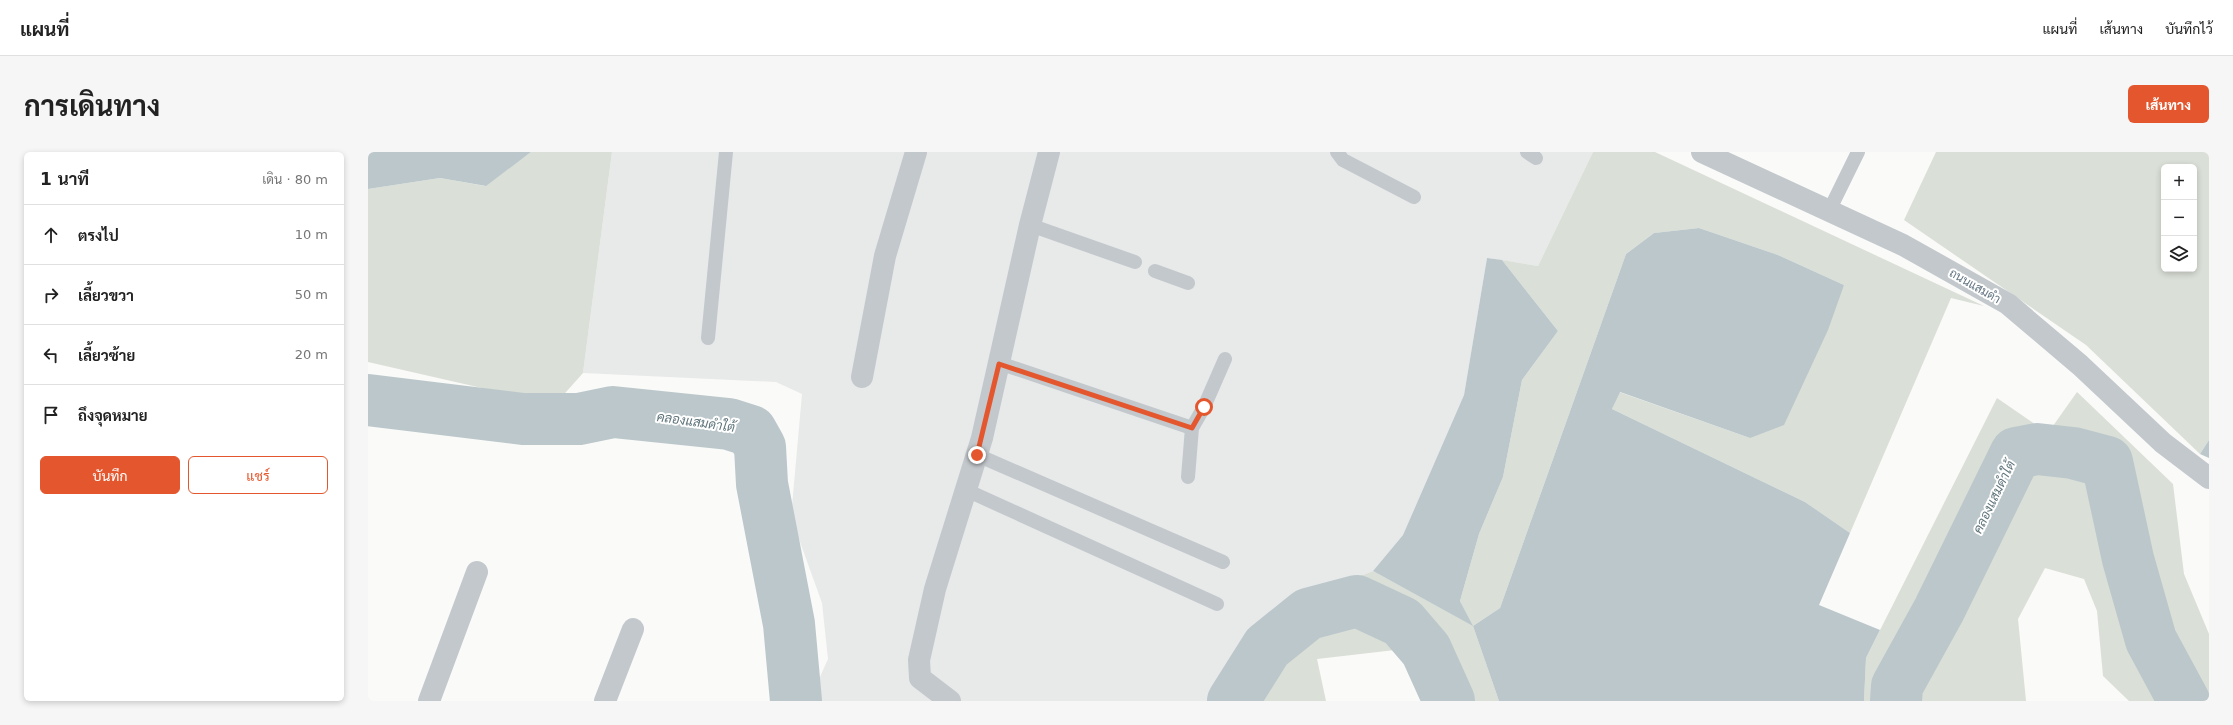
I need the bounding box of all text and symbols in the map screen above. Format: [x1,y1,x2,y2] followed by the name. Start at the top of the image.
[20,18,69,40] text: แผนที่
[2042,21,2077,37] text: แผนที่
[2099,21,2143,37] text: เส้นทาง
[2165,21,2213,37] text: บันทึกไว้
[2128,85,2209,123] button: เส้นทาง
[24,90,160,123] text: การเดินทาง
[2161,164,2197,272] map controls
[2161,164,2197,200] button: +
[40,169,89,189] text: 1 นาที
[262,172,328,187] text: เดิน · 80 m
[2161,200,2197,236] button: −
[40,224,62,246] icon: ahead
[78,227,119,245] text: ตรงไป
[295,227,328,242] text: 10 m
[2161,236,2197,272] button: layers
[1947,266,2003,306] street label: ถนนแสมดำ
[40,284,62,306] icon: right
[78,287,134,305] text: เลี้ยวขวา
[295,287,328,302] text: 50 m
[40,344,62,366] icon: left
[78,347,135,365] text: เลี้ยวซ้าย
[295,347,328,362] text: 20 m
[1195,398,1213,416] route start
[40,404,62,426] icon: arrive
[78,407,148,425] text: ถึงจุดหมาย
[656,408,738,435] water label: คลองแสมดำใต้
[968,446,986,464] route end
[40,456,180,494] button: บันทึก
[188,456,328,494] button: แชร์
[1969,456,2019,536] water label: คลองแสมดำใต้

